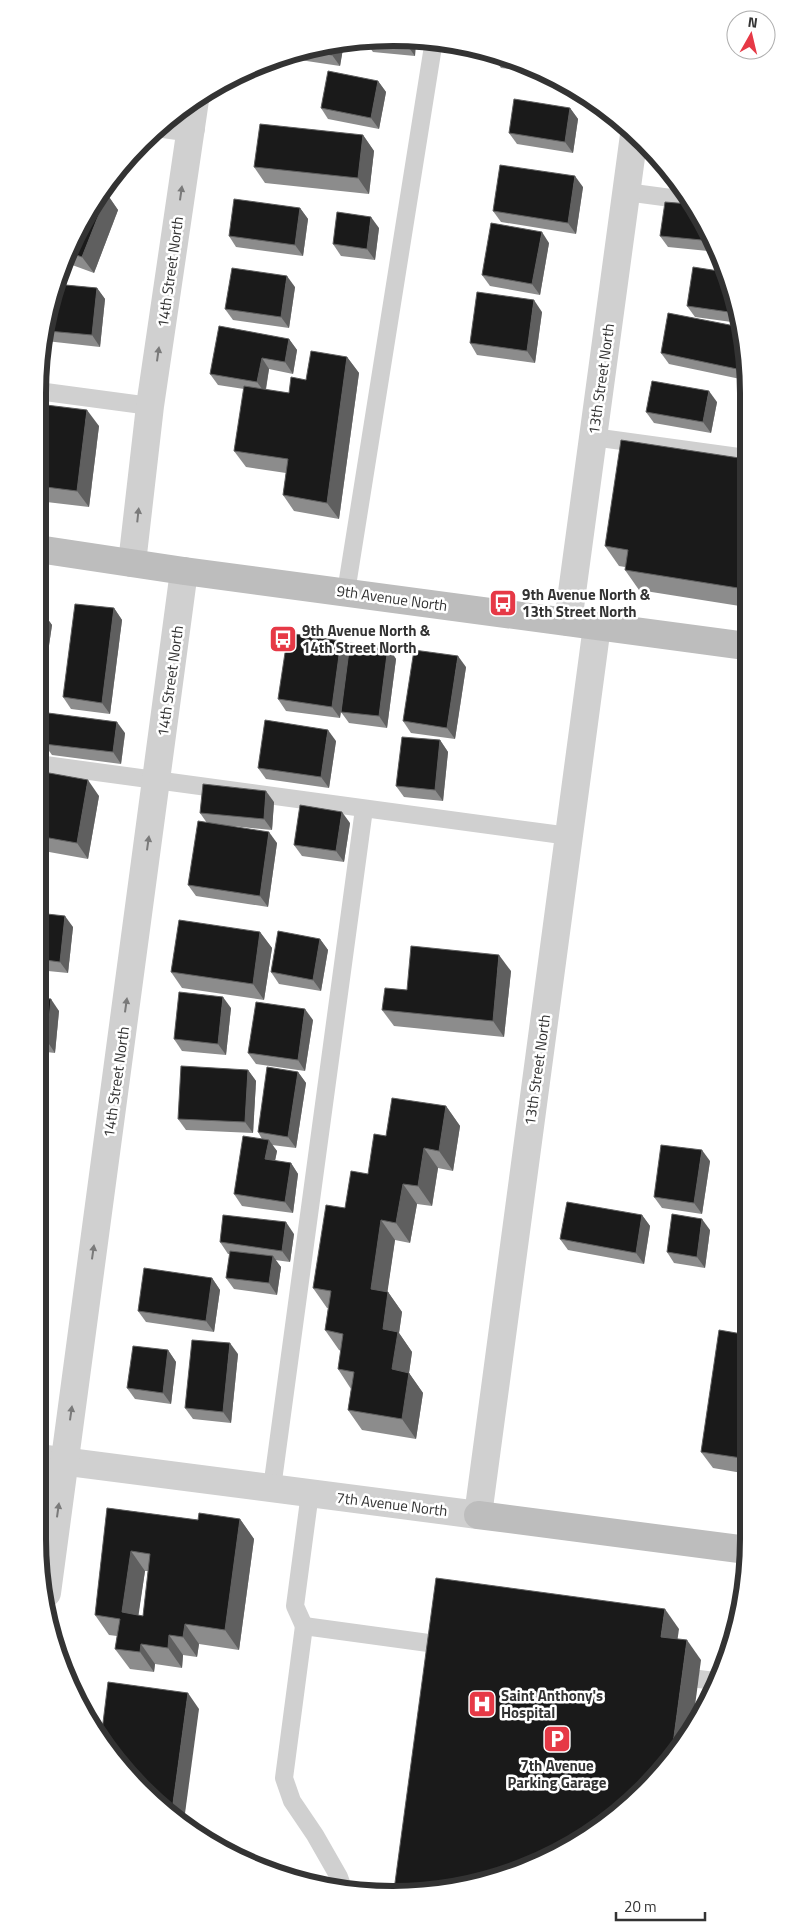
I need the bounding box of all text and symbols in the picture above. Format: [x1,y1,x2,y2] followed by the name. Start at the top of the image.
[726,10,776,60] north arrow
[747,11,759,33] text: N
[177,184,185,200] one-way arrow
[151,215,189,329] street label: 14th Street North
[582,322,620,436] street label: 13th Street North
[154,345,162,361] one-way arrow
[134,507,142,523] one-way arrow
[335,579,449,617] street label: 9th Avenue North
[522,583,651,623] place label: 9th Avenue North & 13th Street North
[488,588,518,618] bus stop icon: 9th Avenue North & 13th Street North
[302,619,431,659] place label: 9th Avenue North & 14th Street North
[151,624,189,738] street label: 14th Street North
[268,624,298,654] bus stop icon: 9th Avenue North & 14th Street North
[144,835,152,851] one-way arrow
[122,996,130,1012] one-way arrow
[518,1013,556,1127] street label: 13th Street North
[97,1025,135,1139] street label: 14th Street North
[89,1244,97,1260] one-way arrow
[67,1405,75,1421] one-way arrow
[335,1486,449,1522] street label: 7th Avenue North
[54,1502,62,1518] one-way arrow
[501,1684,603,1724] place label: Saint Anthony's Hospital
[467,1689,497,1719] hospital icon: Saint Anthony's Hospital
[542,1724,572,1754] parking icon: 7th Avenue Parking Garage
[508,1754,607,1794] place label: 7th Avenue Parking Garage
[616,1890,705,1922] scale bar
[624,1895,657,1918] text: 20 m

